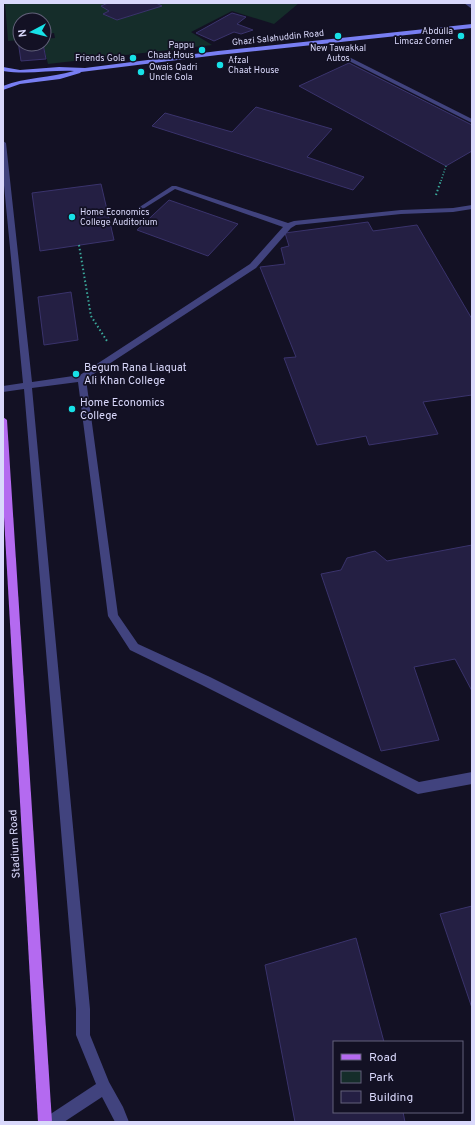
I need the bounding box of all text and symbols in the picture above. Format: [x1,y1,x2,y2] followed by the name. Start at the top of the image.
[12,12,52,52] north arrow
[394,26,453,47] place label: Abdulla Limcaz Corner
[16,28,30,38] text: N
[231,28,325,48] street label: Ghazi Salahuddin Road
[333,31,343,41] marker: New Tawakkal Autos
[456,31,466,41] marker: Abdulla Limcaz Corner
[148,40,194,61] place label: Pappu Chaat Hous
[310,43,366,64] place label: New Tawakkal Autos
[197,45,207,55] marker: Pappu Chaat Hous
[75,53,125,64] place label: Friends Gola
[128,53,138,63] marker: Friends Gola
[228,55,279,76] place label: Afzal Chaat House
[215,60,225,70] marker: Afzal Chaat House
[149,62,197,83] place label: Owais Qadri Uncle Gola
[136,67,146,77] marker: Owais Qadri Uncle Gola
[80,207,157,228] place label: Home Economics College Auditorium
[67,212,77,222] marker: Home Economics College Auditorium
[84,361,187,388] place label: Begum Rana Liaquat Ali Khan College
[71,369,81,379] marker: Begum Rana Liaquat Ali Khan College
[80,396,165,423] place label: Home Economics College
[67,404,77,414] marker: Home Economics College
[6,809,24,879] street label: Stadium Road
[333,1041,463,1113] legend
[369,1050,397,1066] text: Road
[369,1070,394,1086] text: Park
[369,1090,413,1106] text: Building

